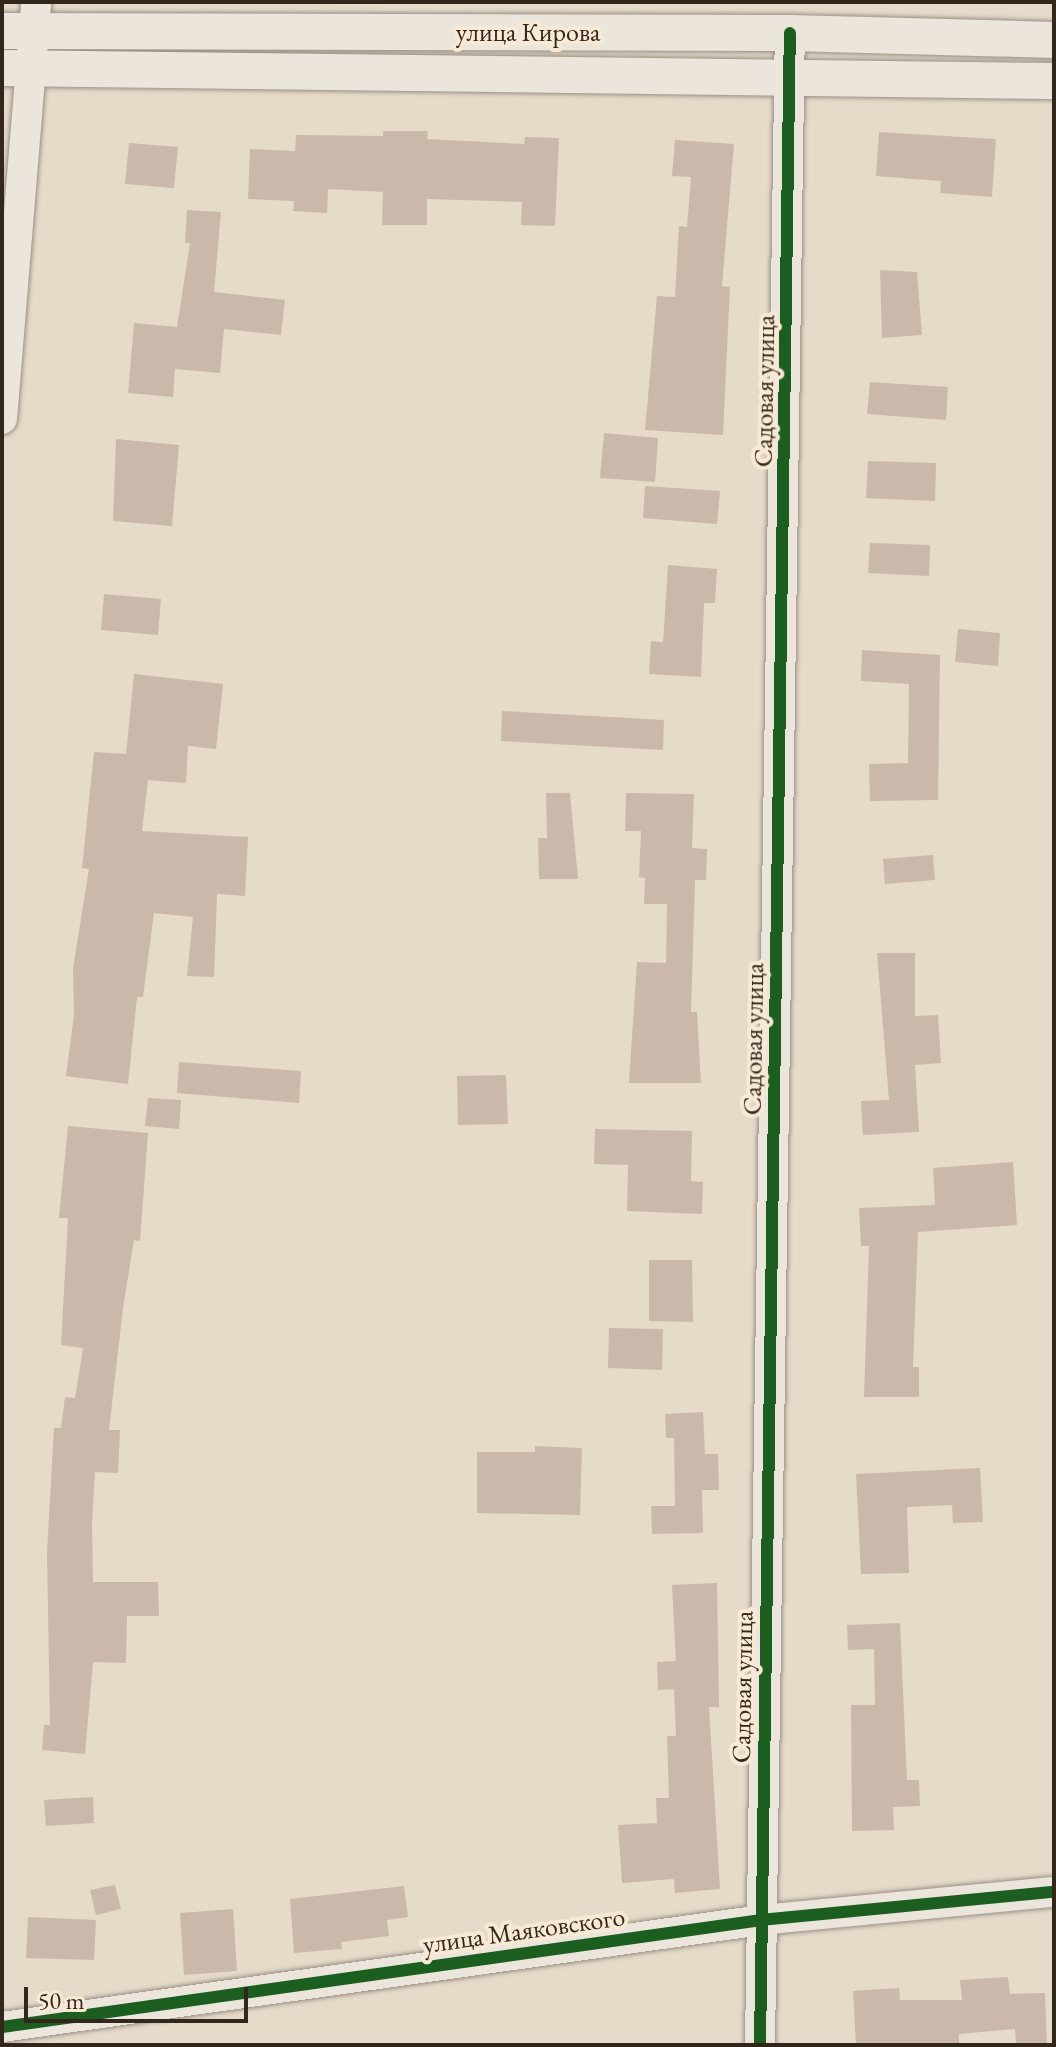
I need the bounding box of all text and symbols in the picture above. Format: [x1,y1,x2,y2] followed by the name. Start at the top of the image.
[456,17,600,49] street label: улица Кирова
[748,315,782,467] street label: Садовая улица
[737,963,771,1115] street label: Садовая улица
[726,1611,760,1763] street label: Садовая улица
[421,1901,627,1961] street label: улица Маяковского
[28,1971,252,2021] scale bar
[38,1985,85,2016] text: 50 m

